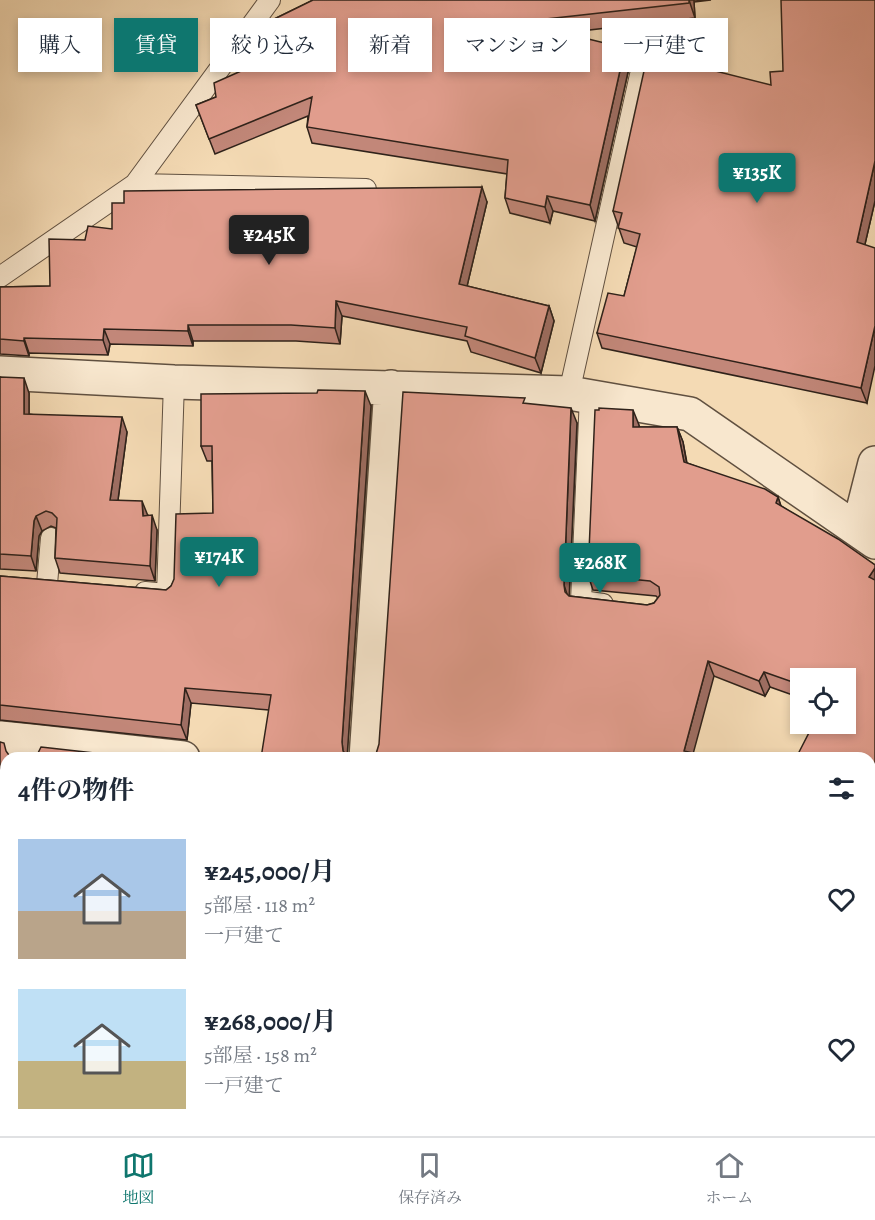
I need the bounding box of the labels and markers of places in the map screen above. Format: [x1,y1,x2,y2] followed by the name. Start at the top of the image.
[715,153,799,204] pin: ¥135K
[227,215,311,266] pin: ¥245K
[177,537,261,588] pin: ¥174K
[558,543,642,594] pin: ¥268K

